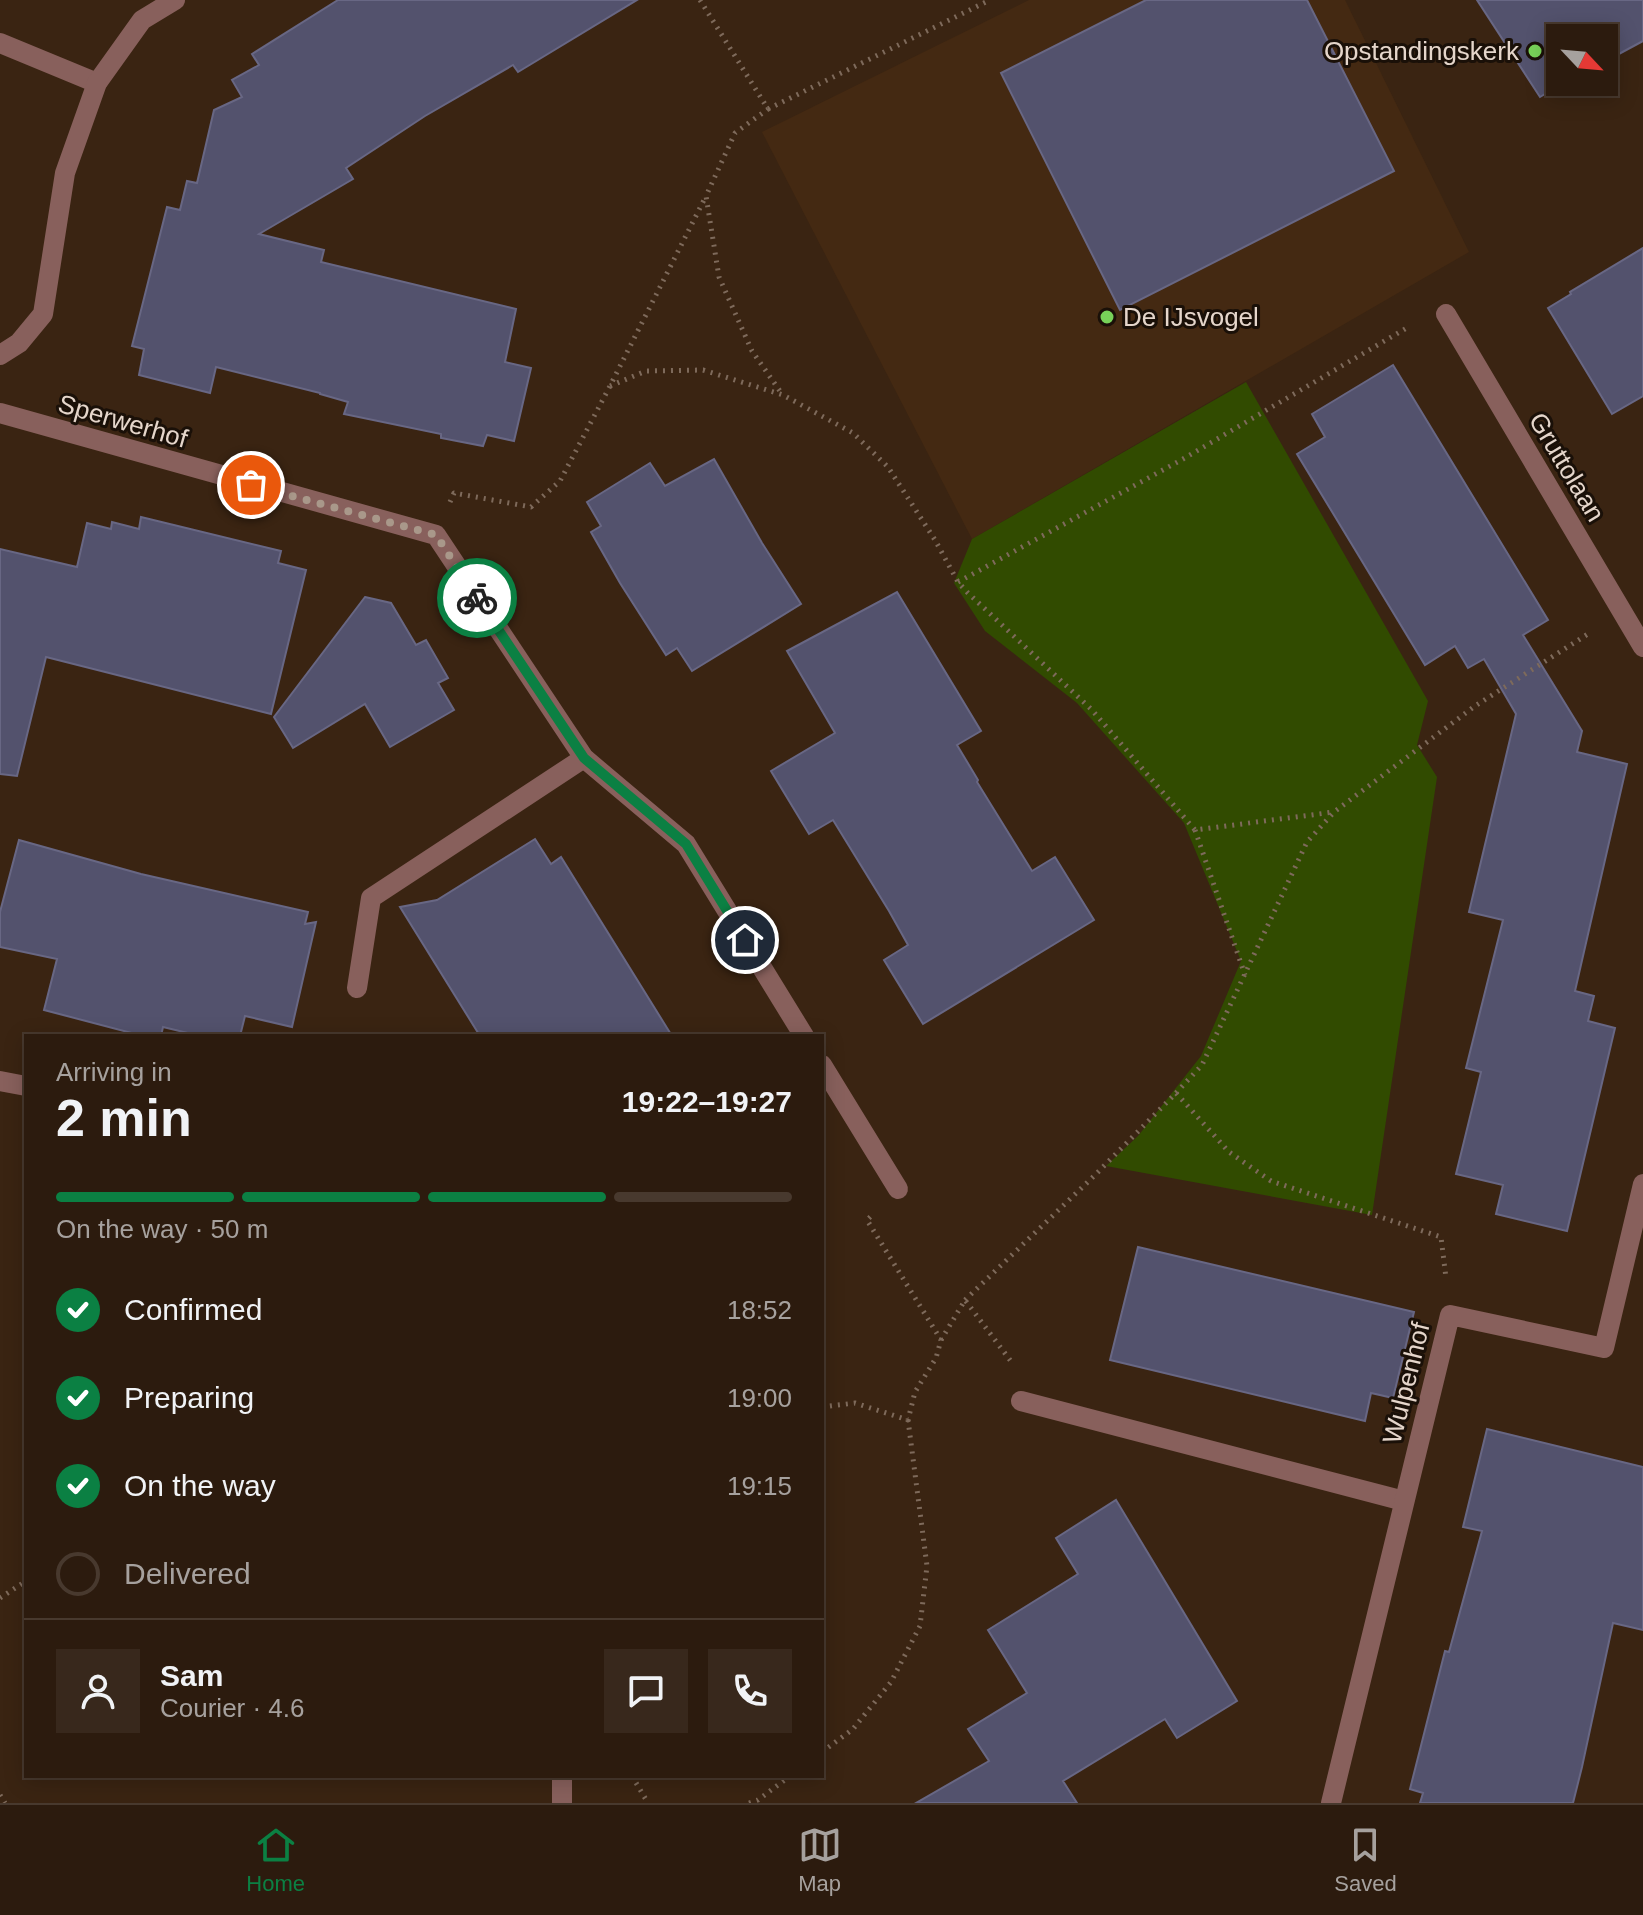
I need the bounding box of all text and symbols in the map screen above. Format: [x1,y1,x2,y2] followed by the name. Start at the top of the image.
[1546,24,1618,96] north arrow
[1546,24,1618,96] map controls
[1324,36,1520,66] place label: Opstandingskerk
[1526,42,1544,60] marker: Opstandingskerk
[1123,302,1259,332] place label: De IJsvogel
[1098,308,1116,326] marker: De IJsvogel
[55,388,192,454] street label: Sperwerhof
[1523,407,1611,527] street label: Gruttolaan
[217,451,285,519] pin
[229,463,273,507] icon: bag
[437,558,517,638] courier
[455,576,499,620] icon: bike
[711,906,779,974] pin
[723,918,767,962] icon: home
[56,1057,172,1087] text: Arriving in
[622,1085,792,1118] text: 19:22–19:27
[56,1089,192,1147] text: 2 min
[56,1214,268,1244] text: On the way · 50 m
[56,1288,100,1332] icon: check
[124,1293,262,1326] text: Confirmed
[727,1295,792,1325] text: 18:52
[1376,1319,1436,1447] street label: Wulpenhof
[56,1376,100,1420] icon: check
[124,1381,254,1414] text: Preparing
[727,1383,792,1413] text: 19:00
[56,1464,100,1508] icon: check
[124,1469,276,1502] text: On the way
[727,1471,792,1501] text: 19:15
[124,1557,251,1590] text: Delivered
[56,1649,140,1733] button: person
[604,1649,688,1733] button: chat
[708,1649,792,1733] button: phone
[160,1659,223,1692] text: Sam
[160,1693,305,1723] text: Courier · 4.6
[246,1823,305,1897] tab: Home
[798,1823,842,1897] tab: Map
[1334,1823,1397,1897] tab: Saved

